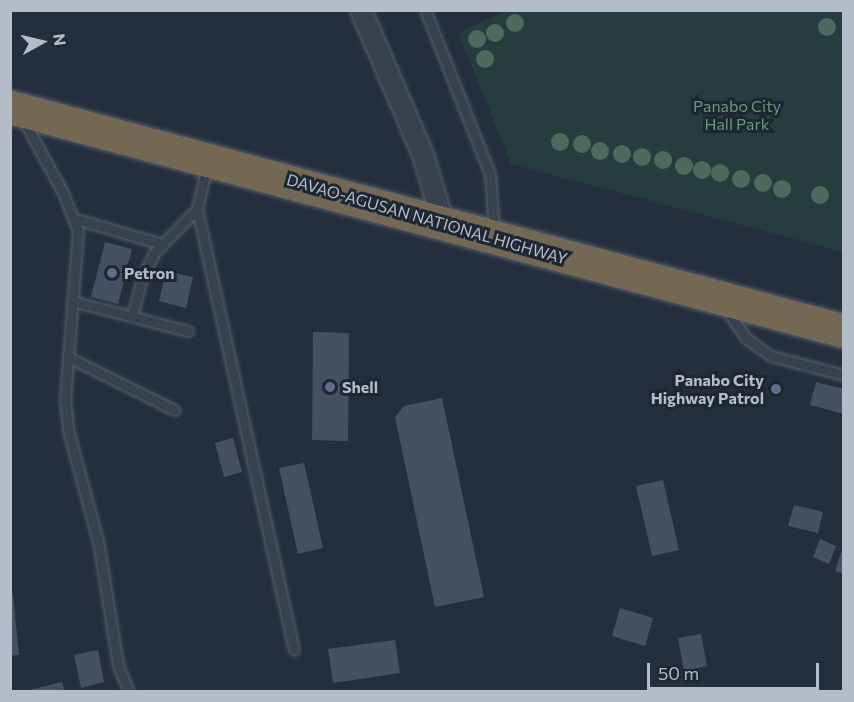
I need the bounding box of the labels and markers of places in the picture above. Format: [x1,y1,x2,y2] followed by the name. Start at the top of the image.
[124,263,174,283] place label: Petron
[105,266,119,280] marker: Petron
[651,370,764,408] place label: Panabo City Highway Patrol
[342,377,378,397] place label: Shell
[323,380,337,394] marker: Shell
[769,382,783,396] marker: Panabo City Highway Patrol

